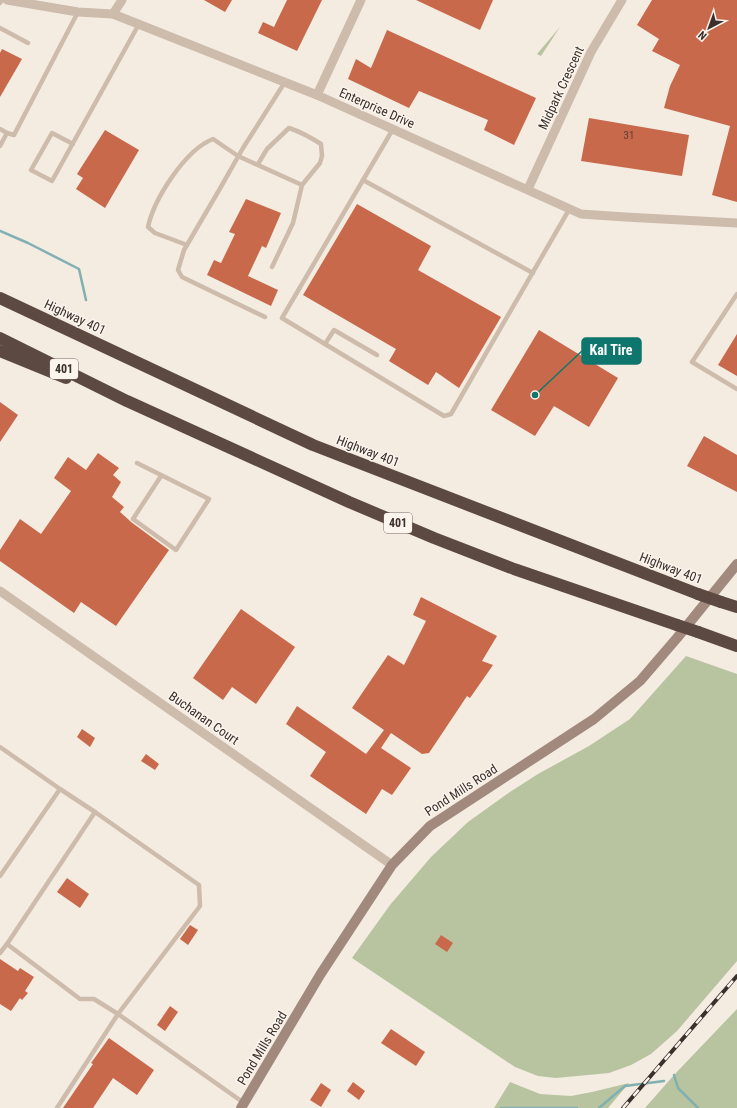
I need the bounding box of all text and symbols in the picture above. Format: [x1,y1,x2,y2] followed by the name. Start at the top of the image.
[689,8,729,48] north arrow
[696,28,710,42] text: N
[535,44,587,132] street label: Midpark Crescent
[337,85,417,131] street label: Enterprise Drive
[624,129,634,142] house number: 31
[42,296,108,338] street label: Highway 401
[582,338,641,364] callout: Kal Tire
[589,342,633,358] text: Kal Tire
[50,359,78,379] road number: 401
[335,432,401,470] street label: Highway 401
[384,513,412,533] road number: 401
[638,549,704,587] street label: Highway 401
[166,688,242,748] street label: Buchanan Court
[422,761,500,819] street label: Pond Mills Road
[234,1008,290,1088] street label: Pond Mills Road

